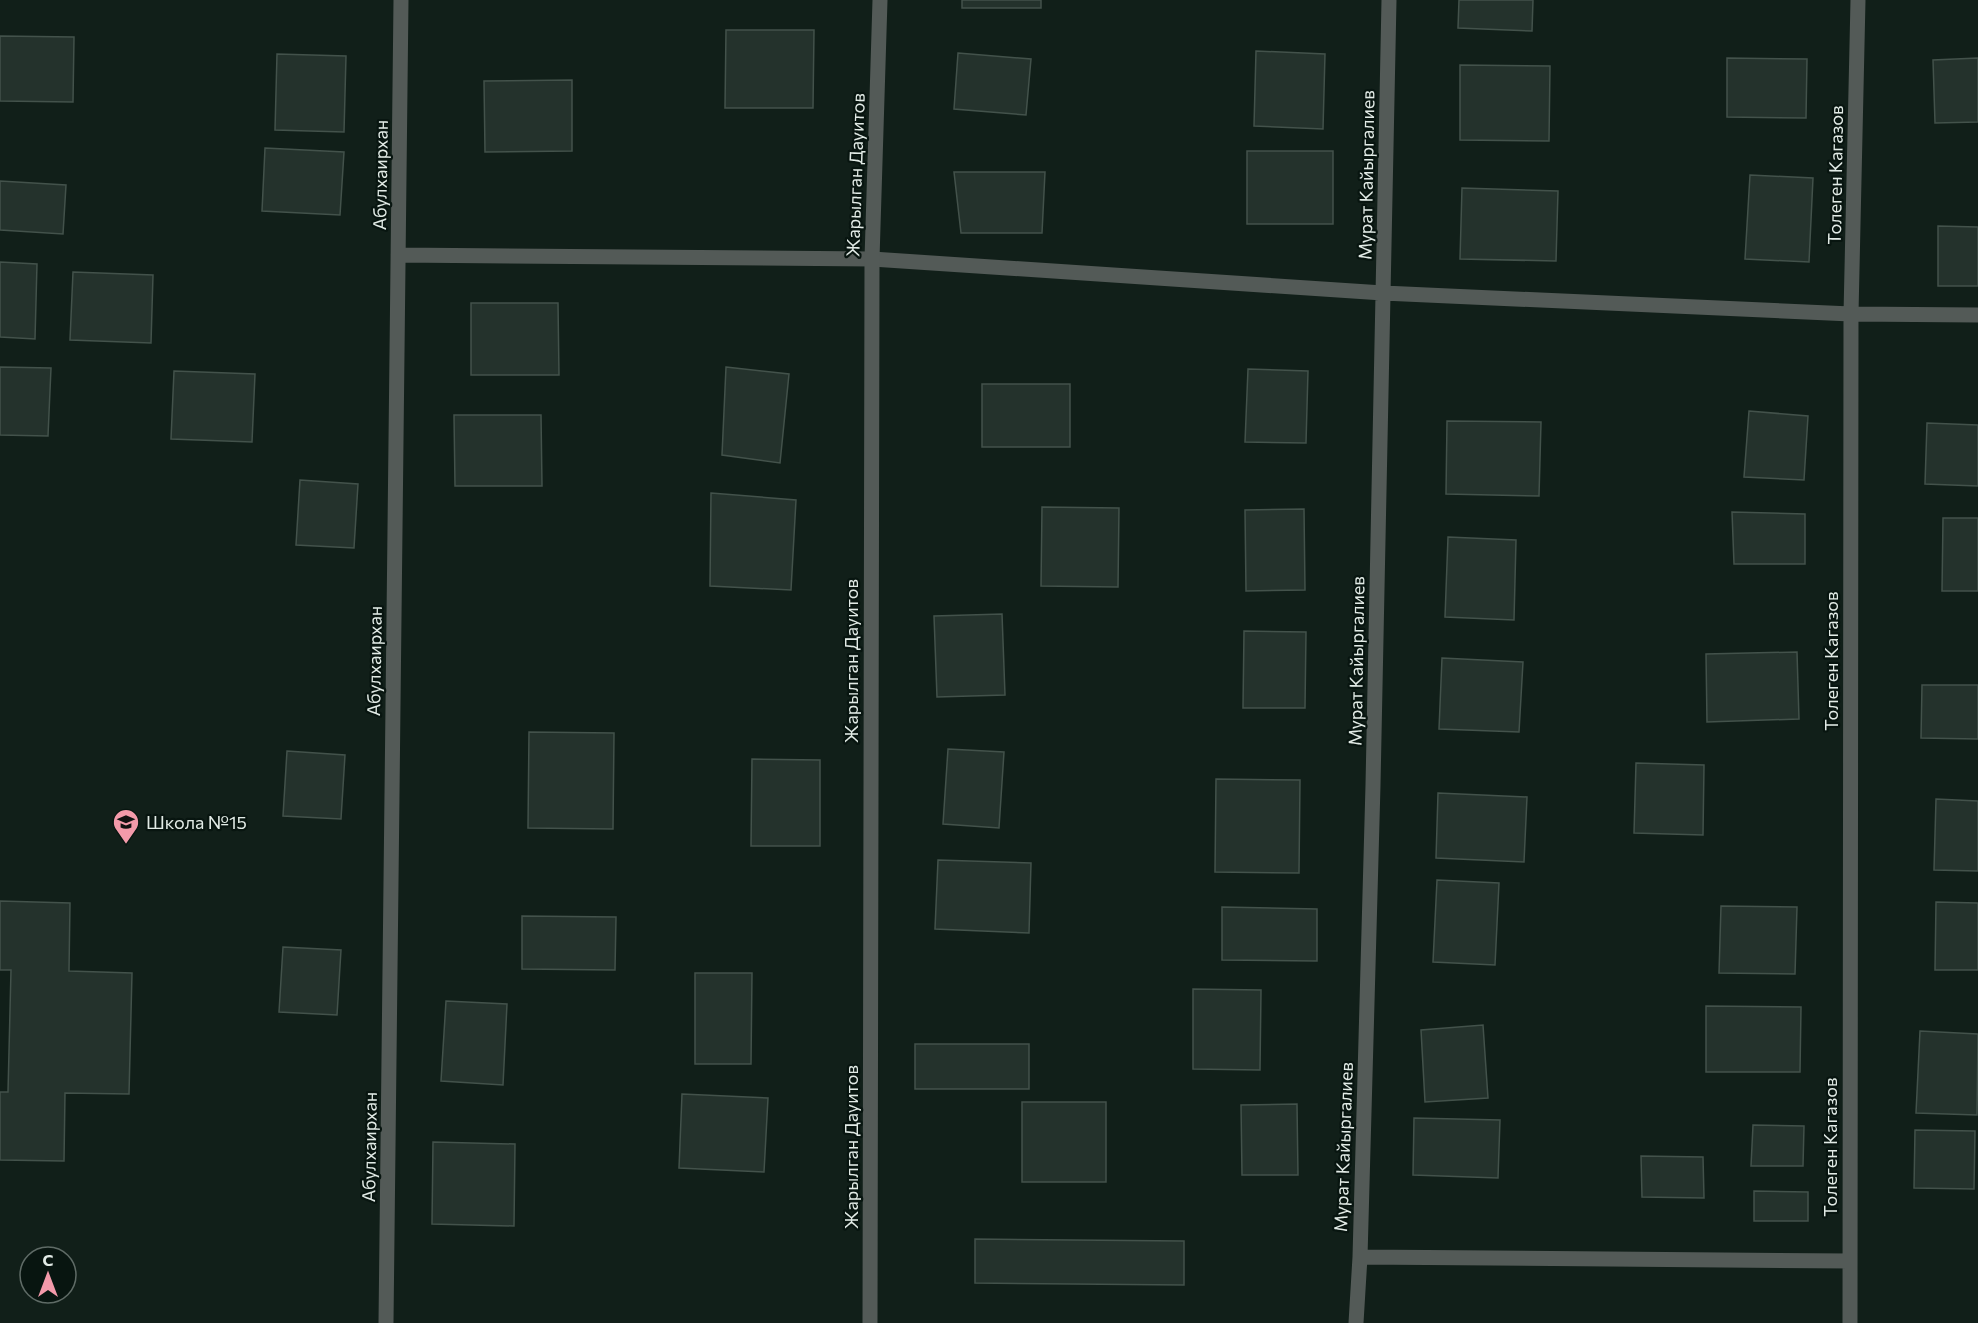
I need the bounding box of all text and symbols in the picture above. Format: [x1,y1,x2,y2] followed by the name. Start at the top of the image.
[1354,90,1378,260] street label: Мурат Кайыргалиев
[841,93,869,257] street label: Жарылган Дауитов
[1823,105,1847,245] street label: Толеген Кагазов
[368,120,392,230] street label: Абулхаирхан
[1344,576,1368,746] street label: Мурат Кайыргалиев
[840,579,862,743] street label: Жарылган Дауитов
[1820,591,1842,731] street label: Толеген Кагазов
[362,606,386,716] street label: Абулхаирхан
[111,807,141,845] school or university icon: Школа №15
[146,811,247,833] place label: Школа №15
[1329,1062,1357,1232] street label: Мурат Кайыргалиев
[840,1065,862,1229] street label: Жарылган Дауитов
[1819,1077,1841,1217] street label: Толеген Кагазов
[357,1092,381,1202] street label: Абулхаирхан
[18,1245,78,1305] north arrow
[43,1250,54,1269] text: С

